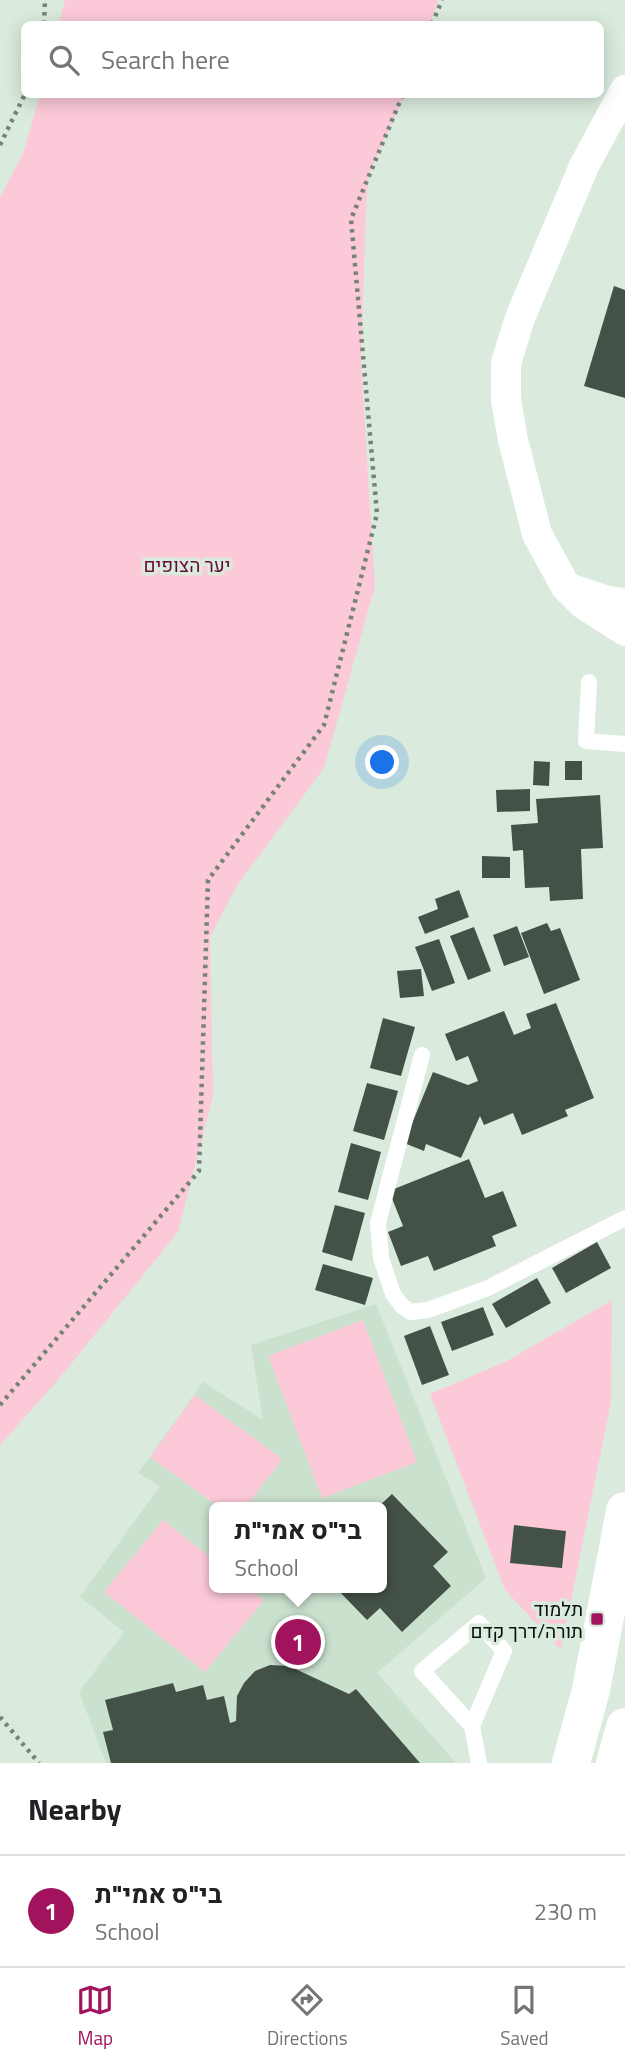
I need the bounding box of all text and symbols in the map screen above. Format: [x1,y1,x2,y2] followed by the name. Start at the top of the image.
[21,21,604,98] search box
[101,40,230,79] text: Search here
[45,41,83,79] icon: search
[143,550,231,579] park label: יער הצופים
[365,745,399,779] your location
[209,1502,387,1593] popup
[234,1510,362,1549] text: בי"ס אמי"ת
[234,1550,299,1585] text: School
[471,1594,583,1645] place label: תלמוד תורה/דרך קדם
[589,1611,605,1627] marker: תלמוד תורה/דרך קדם
[275,1616,321,1668] pin: 1
[28,1786,121,1832] text: Nearby
[95,1874,222,1913] text: בי"ס אמי"ת
[45,1894,57,1929] text: 1
[534,1894,597,1929] text: 230 m
[95,1914,159,1949] text: School
[76,1981,114,2052] tab: Map
[267,1981,348,2052] tab: Directions
[500,1981,549,2052] tab: Saved

